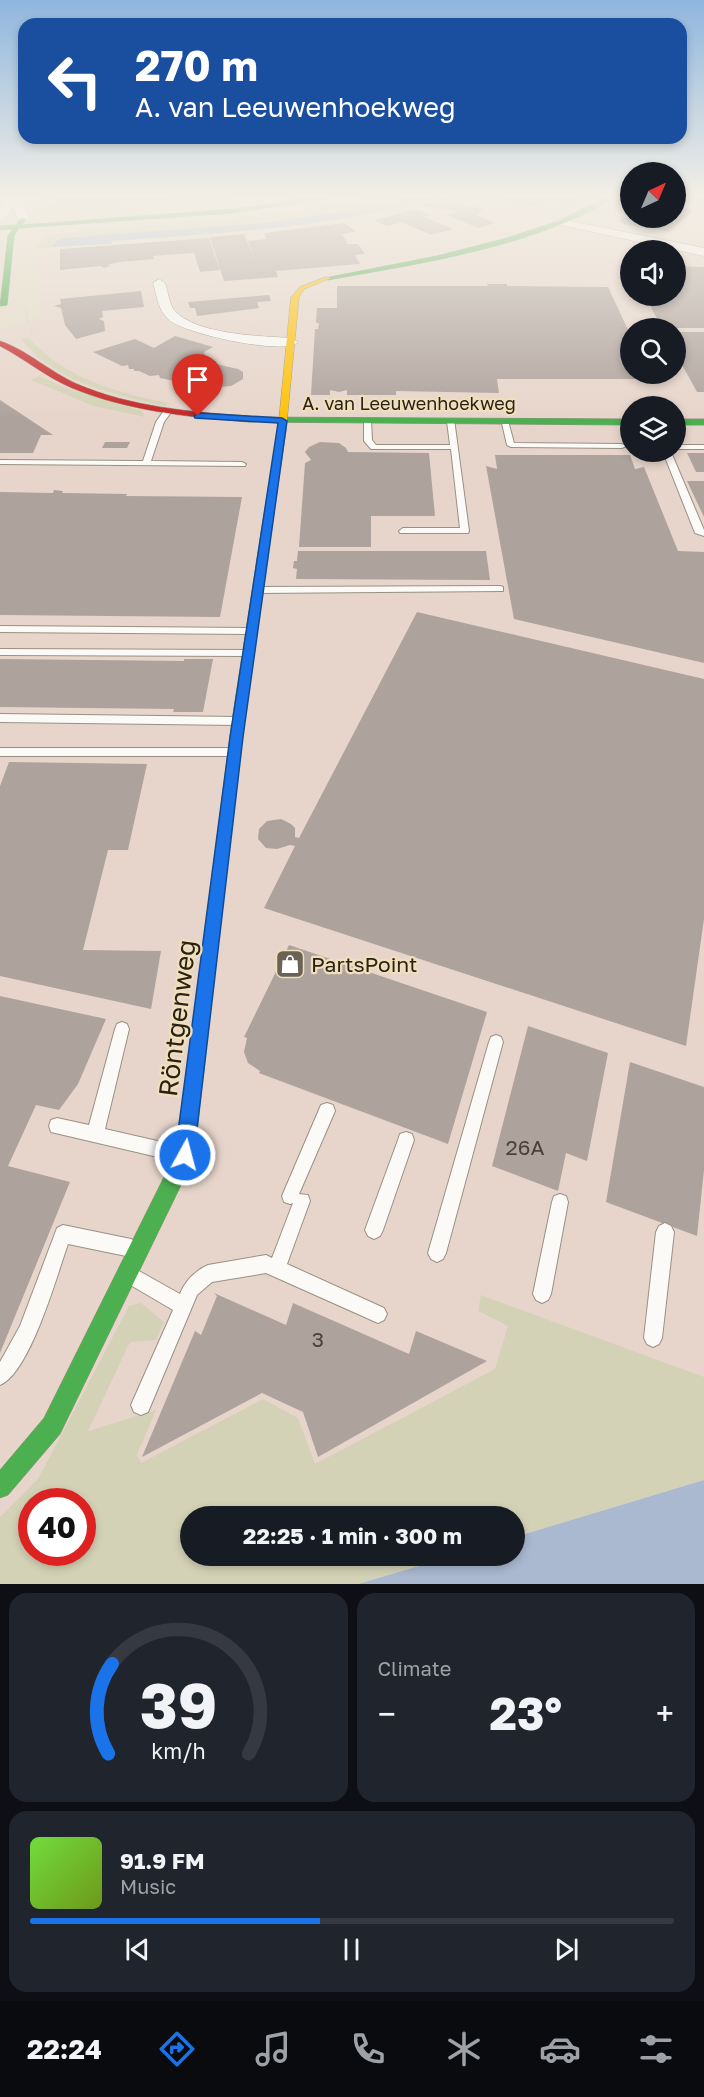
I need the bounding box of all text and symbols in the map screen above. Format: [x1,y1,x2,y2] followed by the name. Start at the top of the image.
[135,40,258,90] text: 270 m
[36,42,114,120] icon: left
[135,91,456,123] text: A. van Leeuwenhoekweg
[620,162,686,228] north arrow
[620,162,686,462] map controls
[620,240,686,306] button: sound
[620,318,686,384] button: search
[172,354,223,416] pin
[181,363,214,396] icon: arrive
[302,392,516,414] street label: A. van Leeuwenhoekweg
[620,396,686,462] button: layers
[152,938,202,1098] street label: Röntgenweg
[274,948,306,980] shop icon: PartsPoint
[311,951,417,977] place label: PartsPoint
[153,1123,217,1187] position arrow
[506,1134,544,1160] house number: 26A
[312,1326,324,1352] house number: 3
[18,1488,96,1566] speed limit sign: 40
[243,1522,462,1549] text: 22:25 · 1 min · 300 m
[378,1656,451,1680] text: Climate
[139,1667,217,1742] text: 39
[490,1686,562,1740] text: 23°
[378,1694,396,1733] text: −
[656,1694,674,1733] text: +
[151,1739,206,1765] text: km/h
[120,1847,204,1874] text: 91.9 FM
[120,1874,176,1898] text: Music
[121,1933,154,1966] icon: previous
[335,1933,368,1966] icon: pause
[550,1933,583,1966] icon: next
[156,2028,198,2070] icon: directions
[252,2028,294,2070] icon: music
[347,2028,389,2070] icon: phone
[443,2028,485,2070] icon: climate
[539,2028,581,2070] icon: car
[635,2028,677,2070] icon: filters
[27,2033,102,2065] text: 22:24

